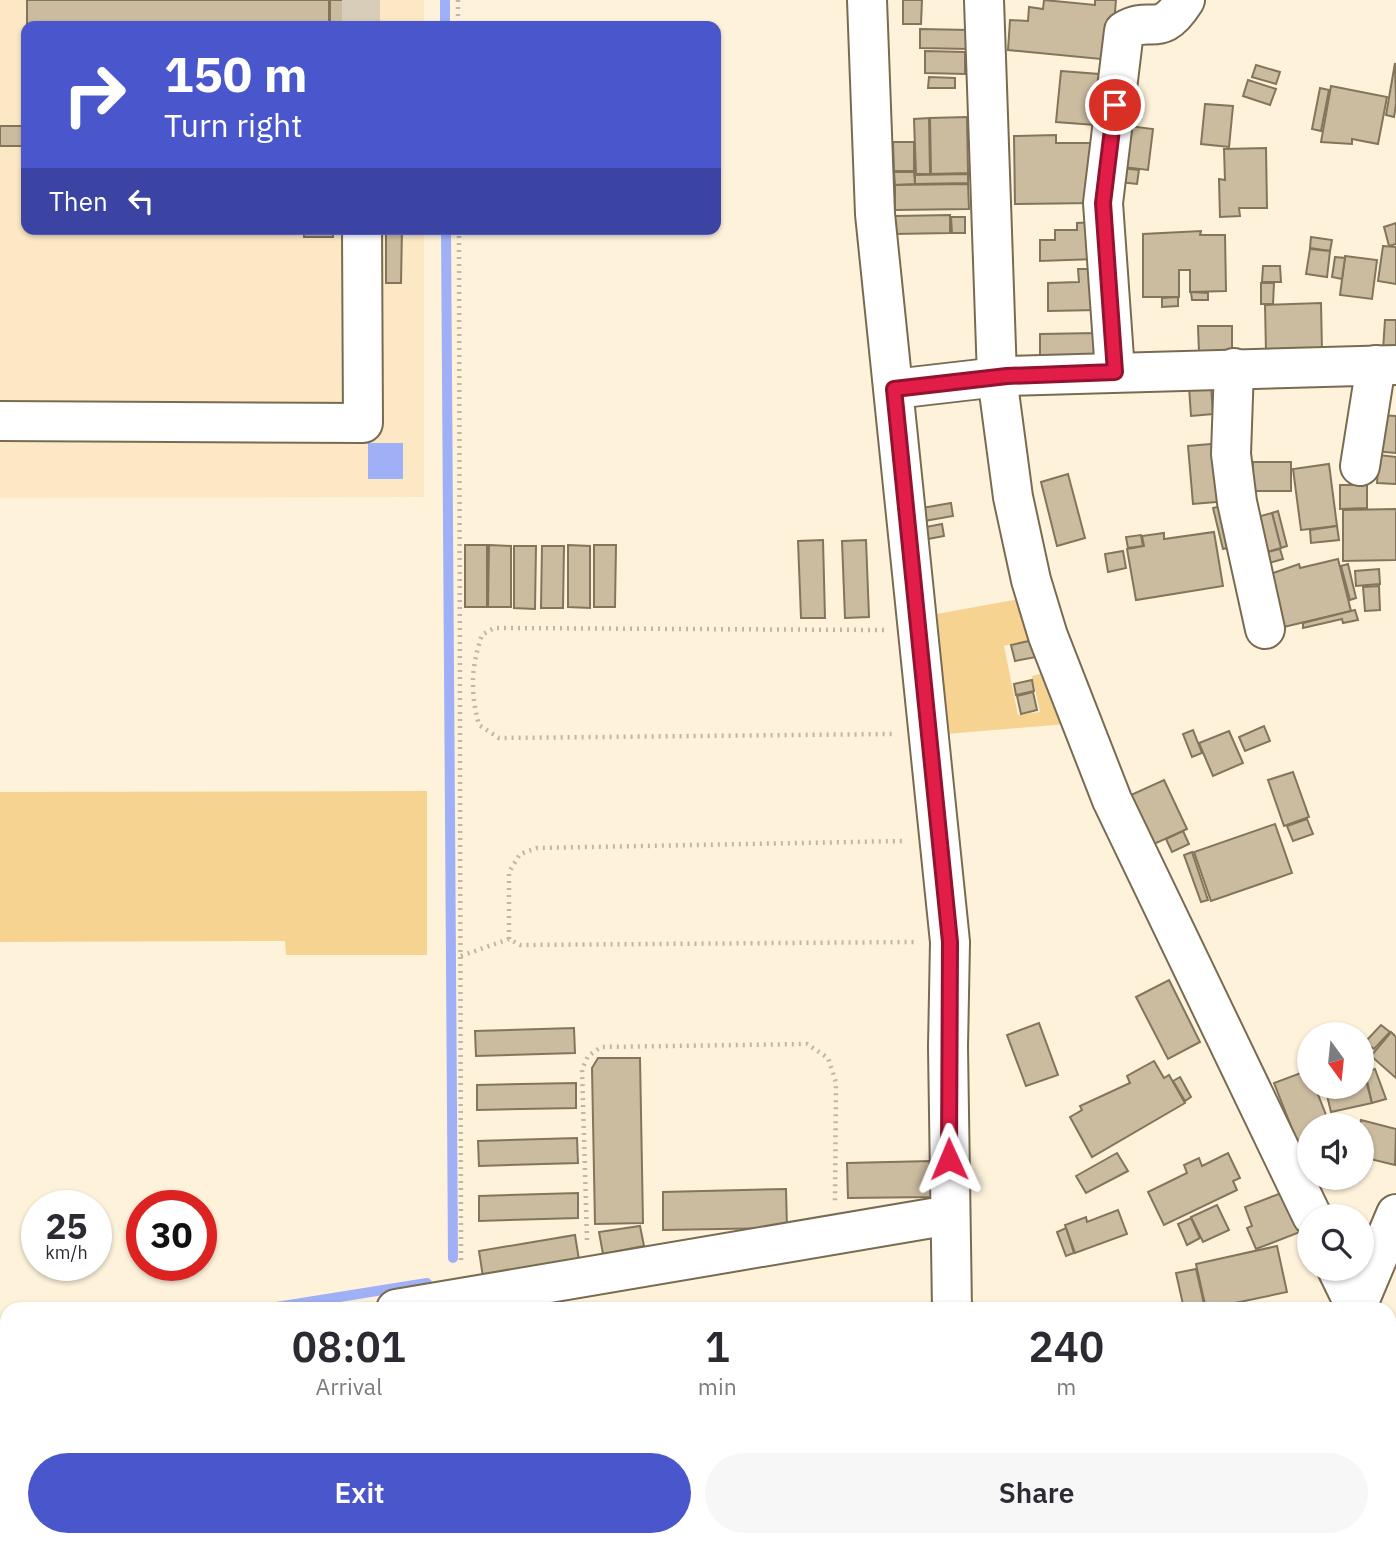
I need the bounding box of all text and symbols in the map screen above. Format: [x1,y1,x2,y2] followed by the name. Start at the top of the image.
[164,42,308,105] text: 150 m
[49,49,140,140] icon: right
[1085,75,1145,135] pin
[1096,86,1134,124] icon: arrive
[164,104,302,146] text: Turn right
[122,182,160,220] icon: left
[49,184,108,218] text: Then
[1297,1022,1374,1099] north arrow
[1297,1022,1374,1281] map controls
[1297,1113,1374,1190] button: sound
[912,1122,986,1196] position arrow
[126,1190,217,1281] speed limit sign: 30
[45,1203,88,1249] text: 25
[1297,1204,1374,1281] button: search
[45,1241,88,1264] text: km/h
[292,1319,406,1374] text: 08:01
[705,1319,730,1374] text: 1
[1029,1319,1104,1374] text: 240
[315,1371,382,1401] text: Arrival
[698,1371,737,1401] text: min
[1056,1371,1076,1401] text: m
[28,1453,691,1533] button: Exit
[705,1453,1368,1533] button: Share

